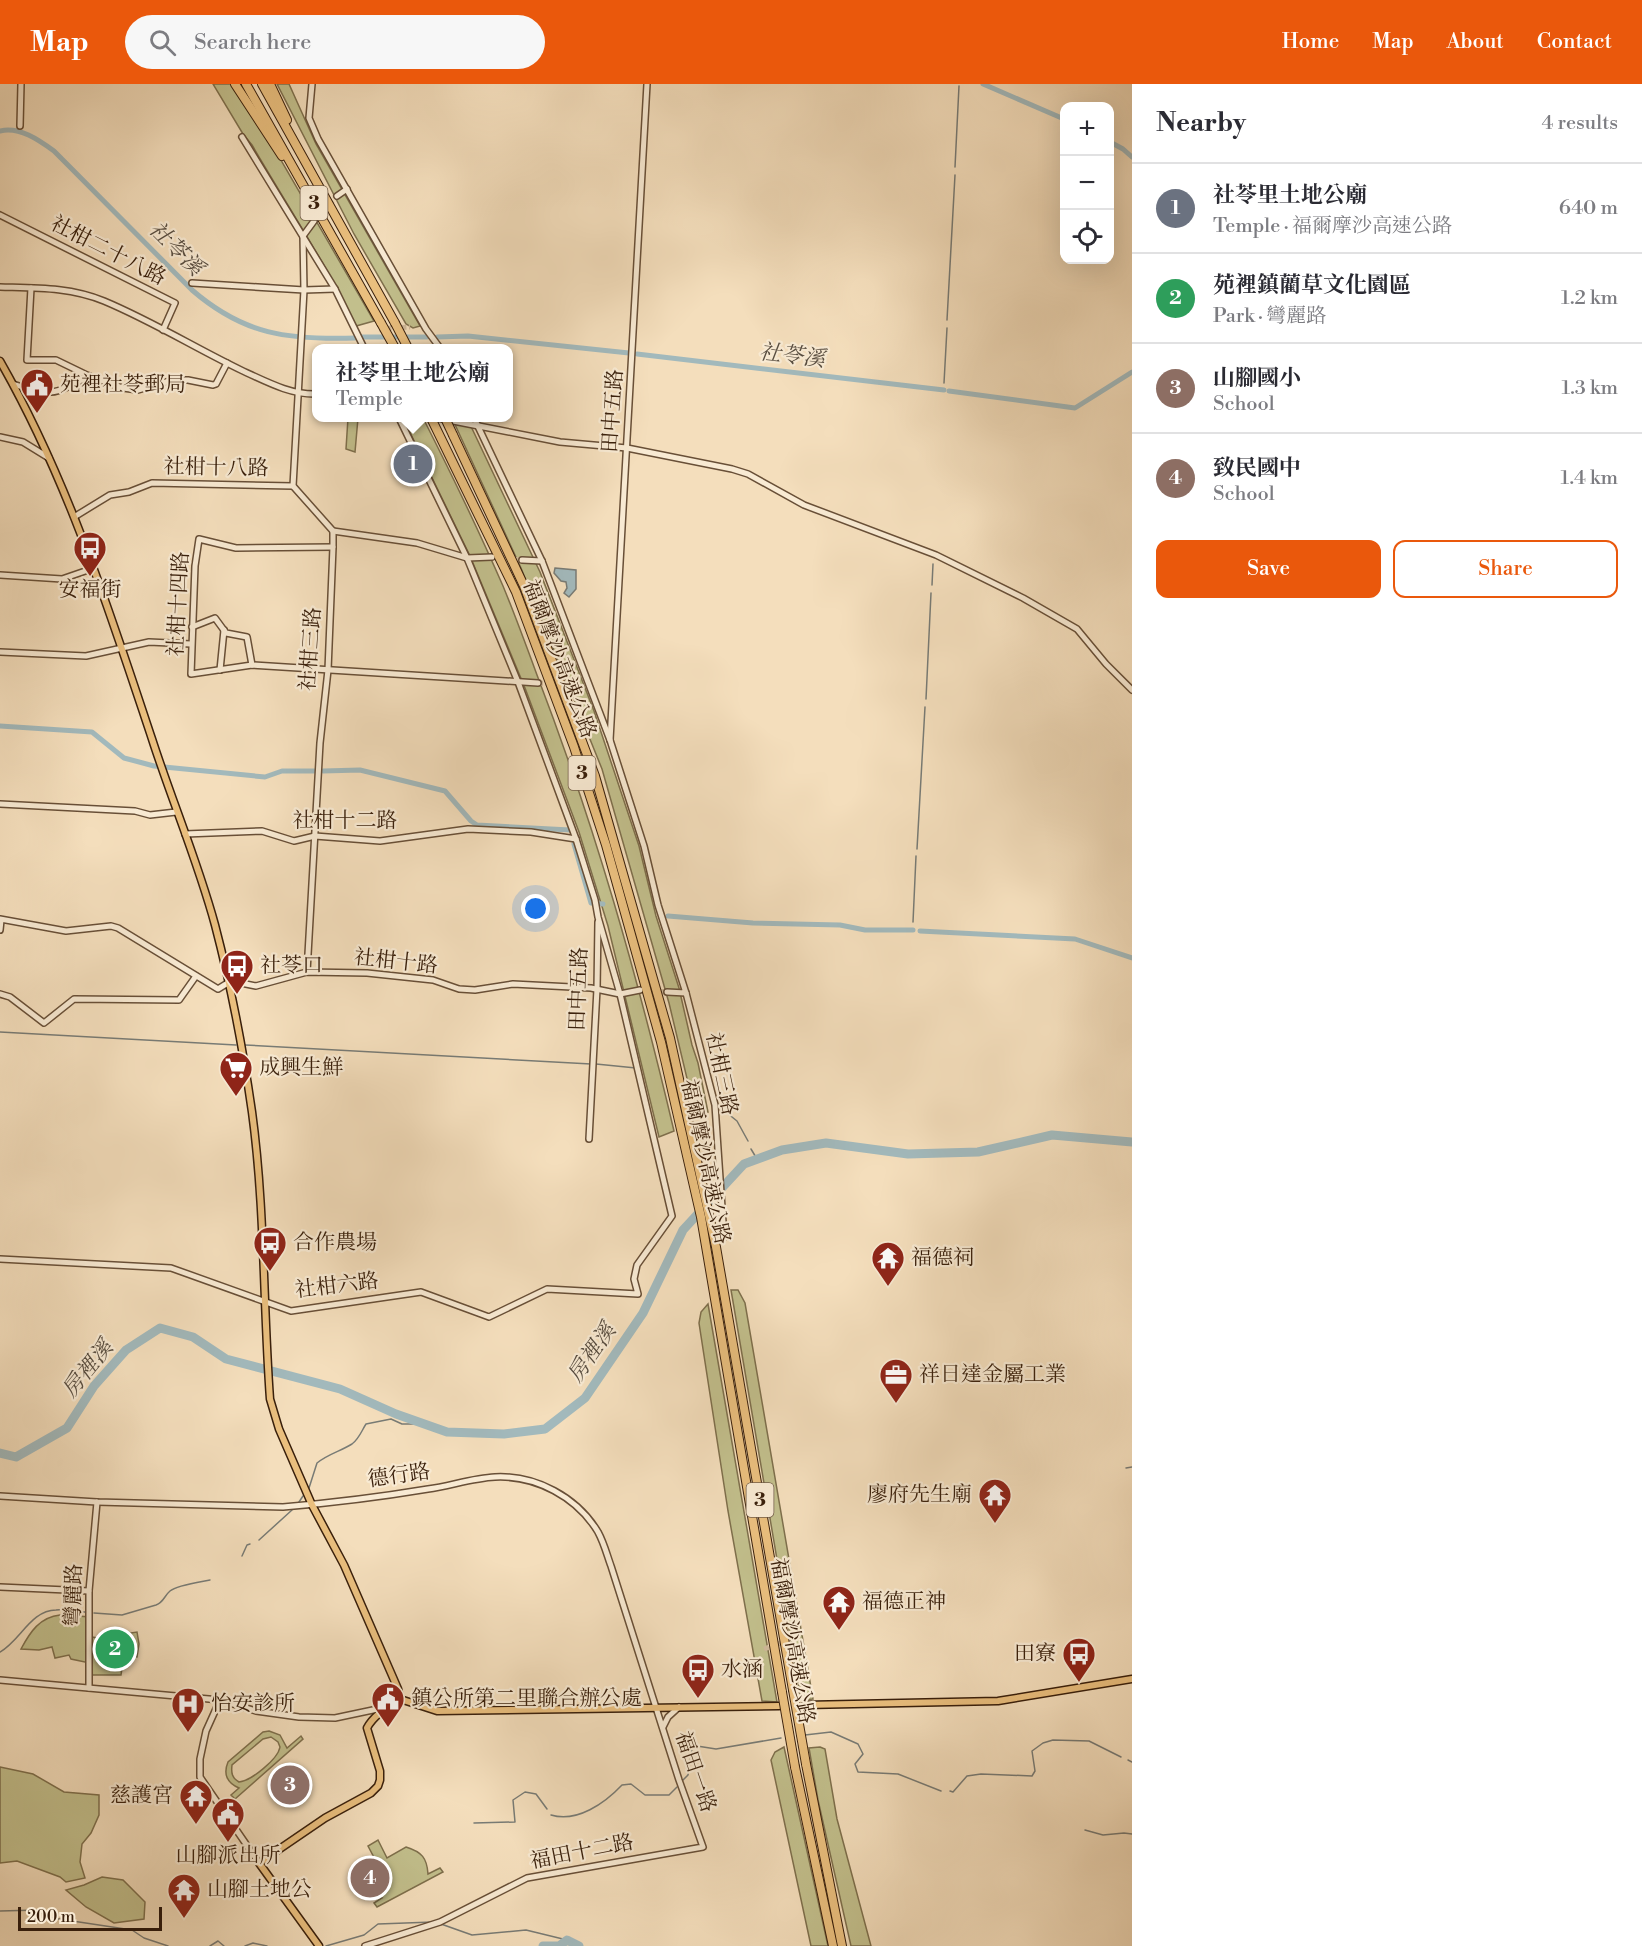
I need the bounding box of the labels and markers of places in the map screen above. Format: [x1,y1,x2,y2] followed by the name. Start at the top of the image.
[19,367,55,414] public building icon: 苑裡社苓郵局
[60,372,186,398] place label: 苑裡社苓郵局
[394,442,432,487] pin: 1
[72,530,108,577] bus stop icon: 安福街
[59,577,122,603] place label: 安福街
[219,948,255,995] bus stop icon: 社苓口
[260,953,323,979] place label: 社苓口
[218,1050,254,1097] supermarket icon: 成興生鮮
[259,1055,343,1081] place label: 成興生鮮
[252,1225,288,1272] bus stop icon: 合作農場
[293,1230,377,1256] place label: 合作農場
[870,1240,906,1287] temple icon: 福德祠
[911,1245,974,1271] place label: 福德祠
[878,1357,914,1404] office icon: 祥日達金屬工業
[919,1362,1066,1388] place label: 祥日達金屬工業
[977,1477,1013,1524] temple icon: 廖府先生廟
[867,1482,972,1508] place label: 廖府先生廟
[821,1584,857,1631] temple icon: 福德正神
[862,1589,946,1615] place label: 福德正神
[96,1626,134,1672] pin: 2
[1061,1636,1097,1683] bus stop icon: 田寮
[1014,1641,1056,1667] place label: 田寮
[680,1652,716,1699] bus stop icon: 水涵
[721,1657,763,1683] place label: 水涵
[370,1681,406,1728] public building icon: 鎮公所第二里聯合辦公處
[170,1686,206,1733] hospital icon: 怡安診所
[411,1686,642,1712] place label: 鎮公所第二里聯合辦公處
[211,1691,295,1717] place label: 怡安診所
[270,1762,310,1808] pin: 3
[178,1778,214,1825] temple icon: 慈護宮
[110,1783,173,1809] place label: 慈護宮
[210,1796,246,1843] public building icon: 山腳派出所
[176,1843,281,1869] place label: 山腳派出所
[350,1856,389,1900] pin: 4
[166,1872,202,1919] temple icon: 山腳土地公
[207,1877,312,1903] place label: 山腳土地公

